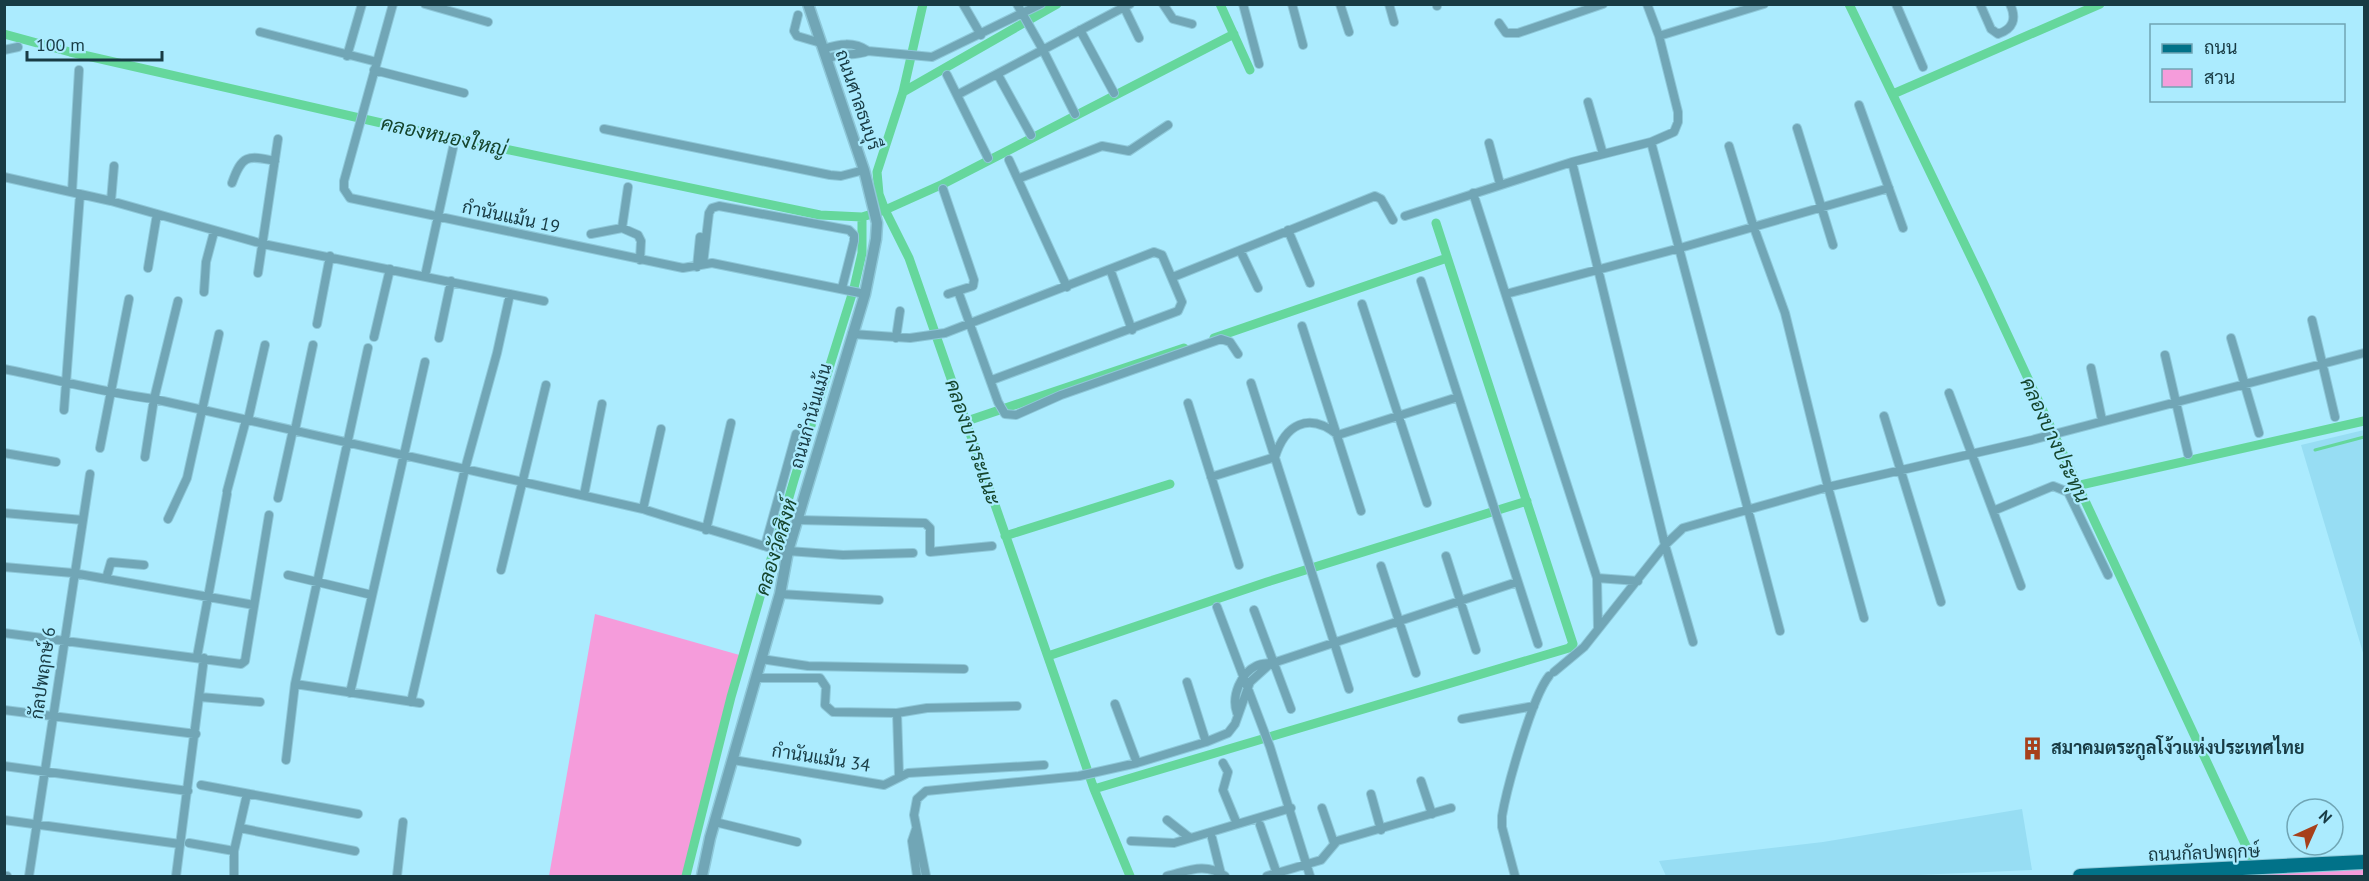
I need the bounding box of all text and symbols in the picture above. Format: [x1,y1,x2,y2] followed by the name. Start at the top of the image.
[27,24,162,62] scale bar
[2150,24,2345,102] legend
[36,33,85,56] text: 100 m
[2204,36,2237,59] text: ถนน
[830,46,887,154] street label: ถนนศาลธนบุรี
[2204,66,2235,89] text: สวน
[379,110,510,162] water label: คลองหนองใหญ่
[460,195,562,238] street label: กำนันแม้น 19
[785,361,837,471] street label: ถนนกำนันแม้น
[2014,373,2096,508] water label: คลองบางประทุน
[939,376,1007,509] water label: คลองบางระแนะ
[748,492,804,599] water label: คลองวัดสิงห์
[24,625,60,721] street label: กัลปพฤกษ์ 6
[2020,735,2046,761] building icon: สมาคมตระกูลโง้วแห่งประเทศไทย
[2051,735,2305,761] place label: สมาคมตระกูลโง้วแห่งประเทศไทย
[770,738,872,777] street label: กำนันแม้น 34
[2285,797,2345,857] north arrow
[2315,806,2336,827] text: N
[2148,838,2261,866] street label: ถนนกัลปพฤกษ์

